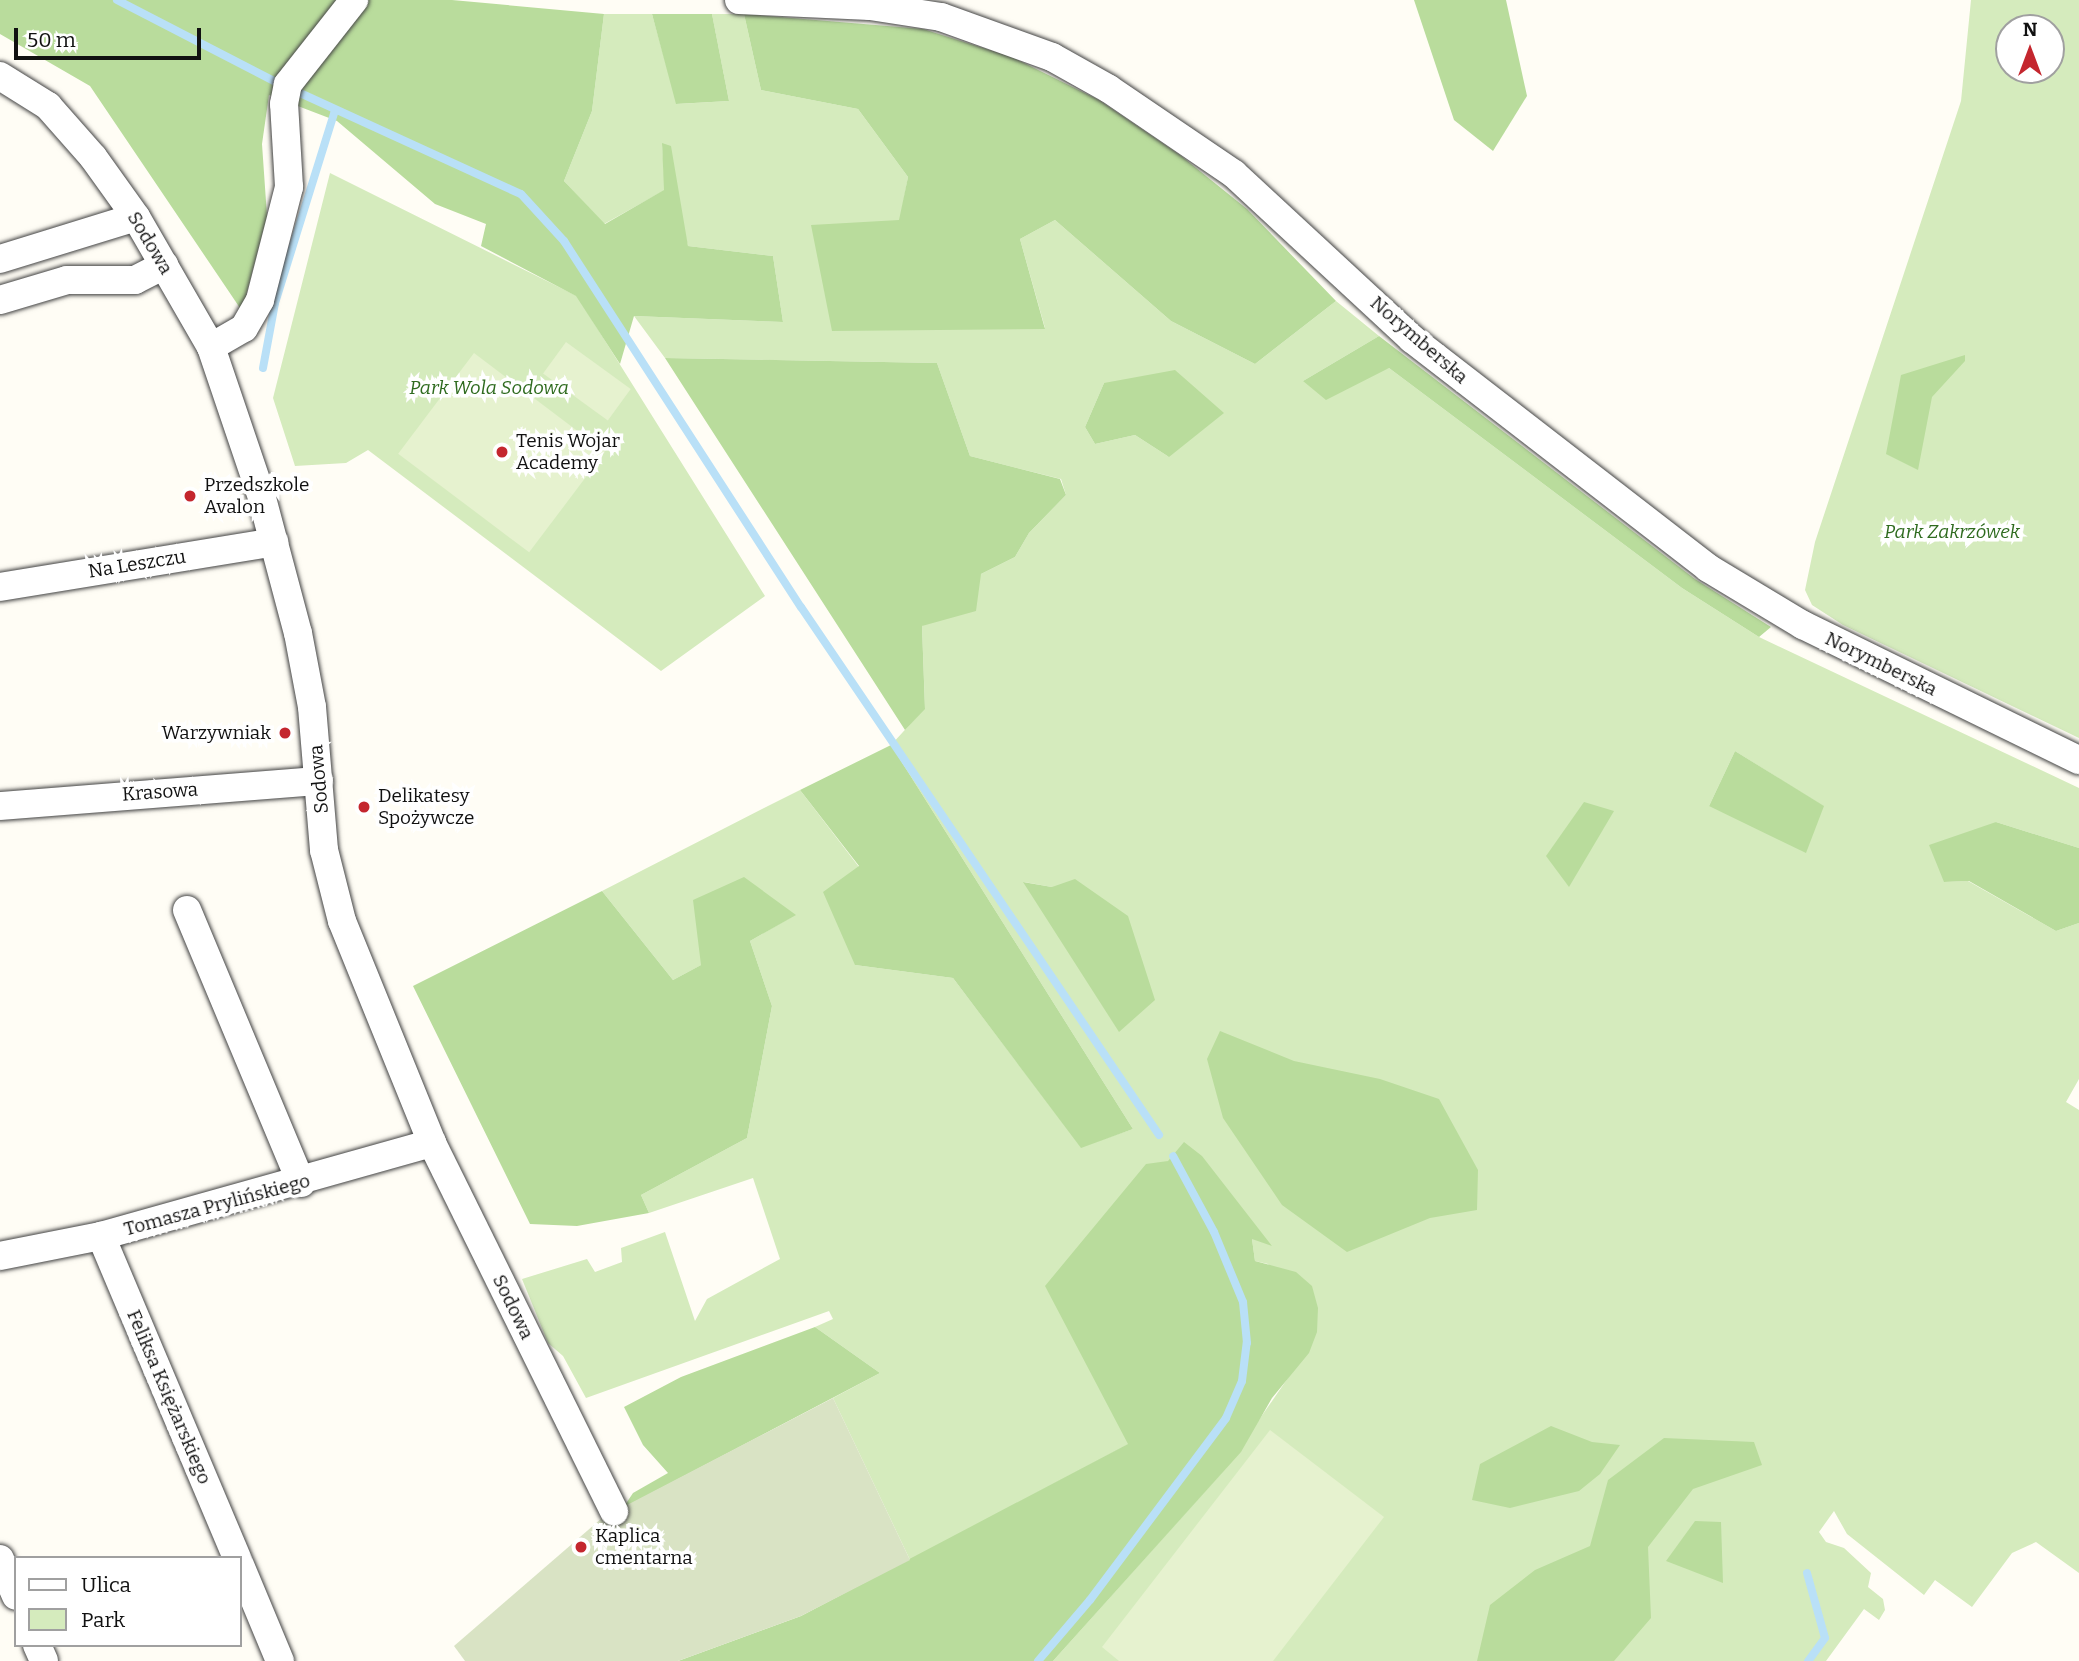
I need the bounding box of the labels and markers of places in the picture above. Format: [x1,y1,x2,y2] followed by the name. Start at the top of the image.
[516,430,620,474] place label: Tenis Wojar Academy
[494,444,510,460] marker: Tenis Wojar Academy
[204,474,309,518] place label: Przedszkole Avalon
[182,488,198,504] marker: Przedszkole Avalon
[161,722,271,744] place label: Warzywniak
[277,725,293,741] marker: Warzywniak
[378,785,474,829] place label: Delikatesy Spożywcze
[356,799,372,815] marker: Delikatesy Spożywcze
[595,1525,693,1569] place label: Kaplica cmentarna
[573,1539,589,1555] marker: Kaplica cmentarna

